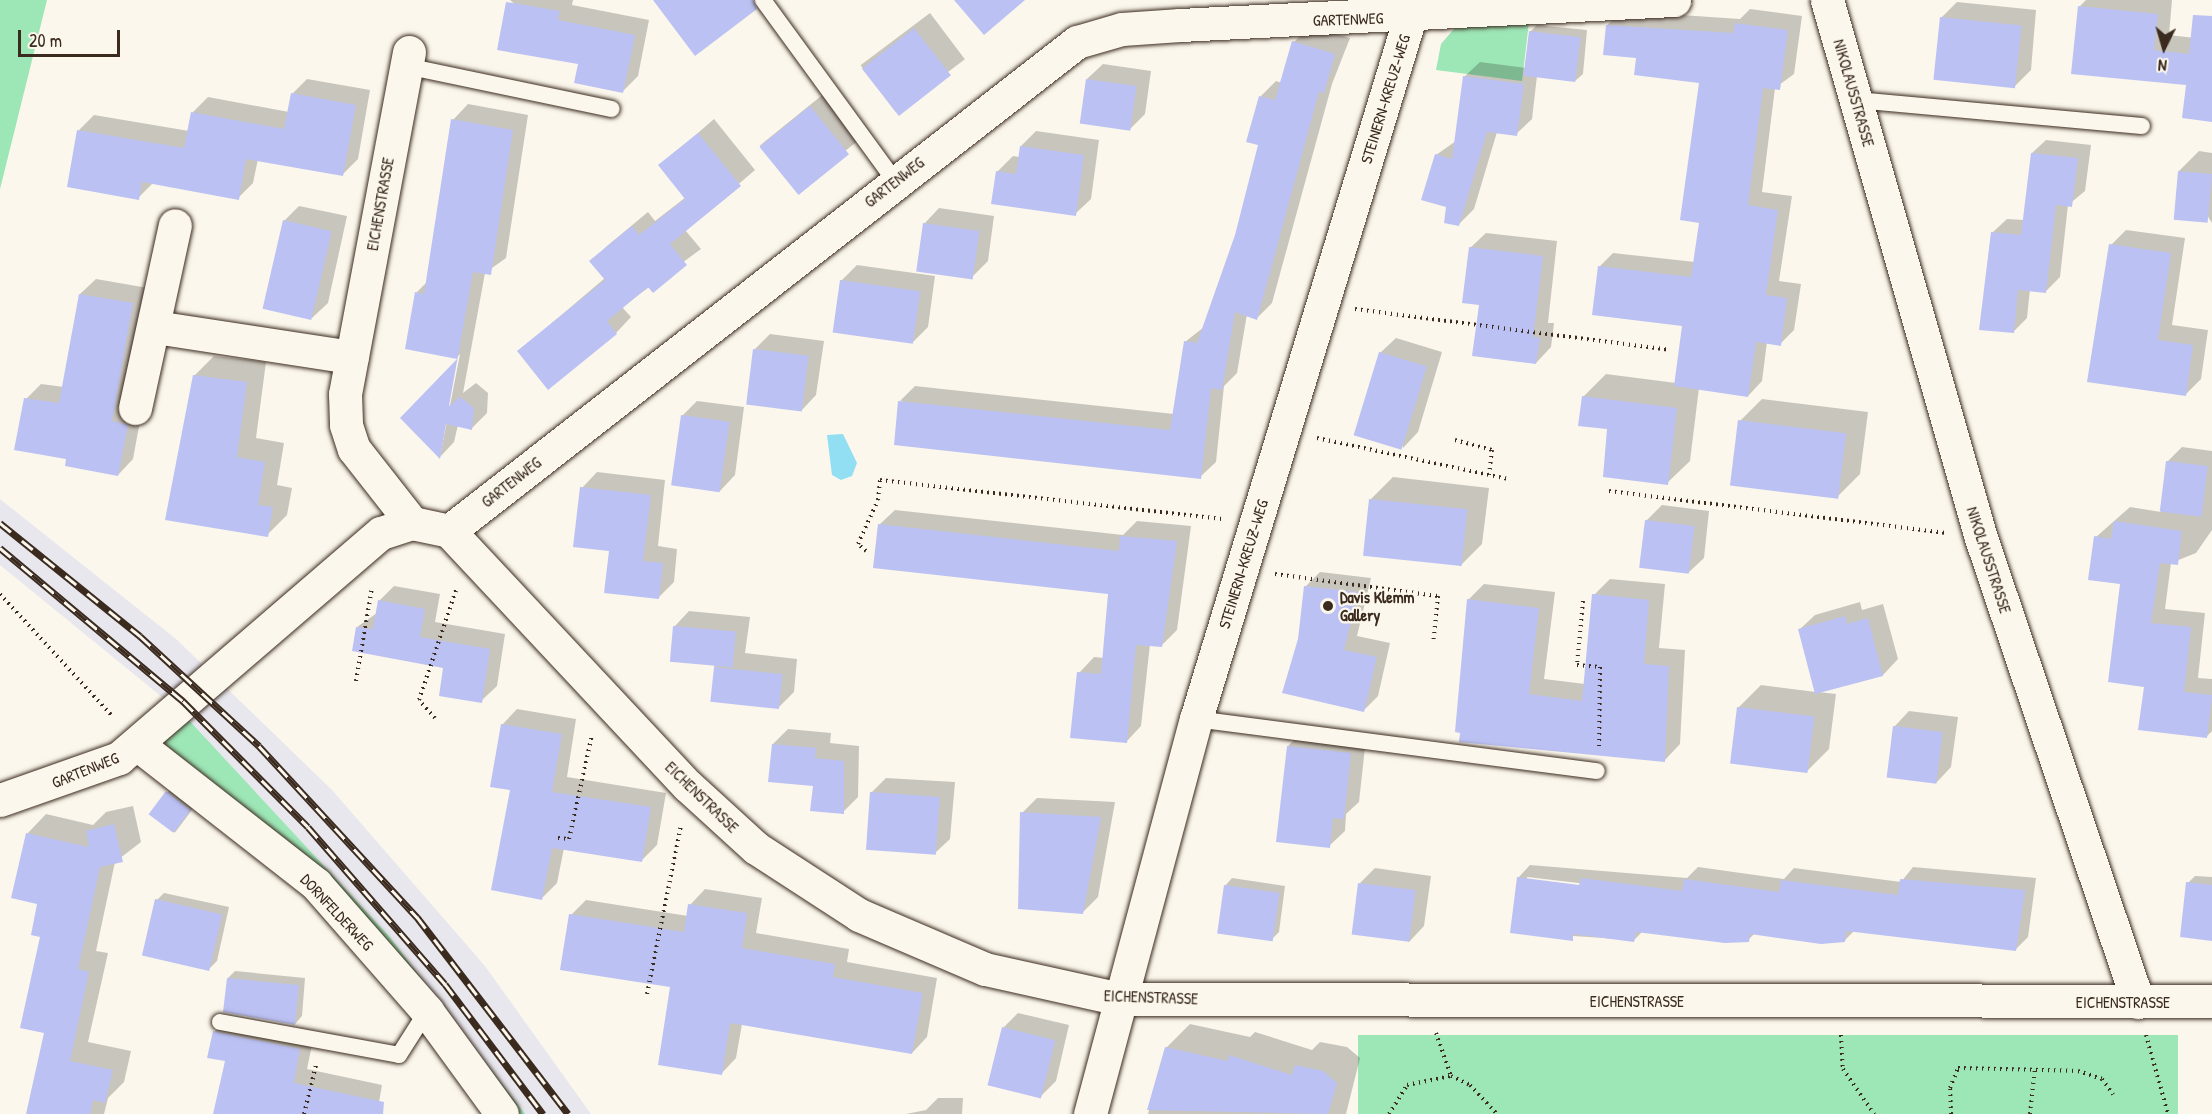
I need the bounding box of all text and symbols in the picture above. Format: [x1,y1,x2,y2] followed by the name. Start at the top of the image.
[1312,8,1384,30] street label: GARTENWEG
[21,18,123,56] scale bar
[2134,18,2194,78] north arrow
[29,28,62,53] text: 20 m
[1356,32,1414,166] street label: STEINERN-KREUZ-WEG
[1829,37,1879,149] street label: NIKOLAUSSTRASSE
[2157,55,2168,77] text: N
[860,153,928,211] street label: GARTENWEG
[362,156,398,252] street label: EICHENSTRASSE
[477,453,545,511] street label: GARTENWEG
[1214,497,1272,631] street label: STEINERN-KREUZ-WEG
[1963,504,2015,616] street label: NIKOLAUSSTRASSE
[1340,587,1414,625] place label: Davis Klemm Gallery
[1321,599,1335,613] marker: Davis Klemm Gallery
[49,748,121,792] street label: GARTENWEG
[661,757,743,837] street label: EICHENSTRASSE
[297,870,377,954] street label: DORNFELDERWEG
[1104,986,1198,1008] street label: EICHENSTRASSE
[1590,991,1684,1011] street label: EICHENSTRASSE
[2076,992,2170,1012] street label: EICHENSTRASSE

